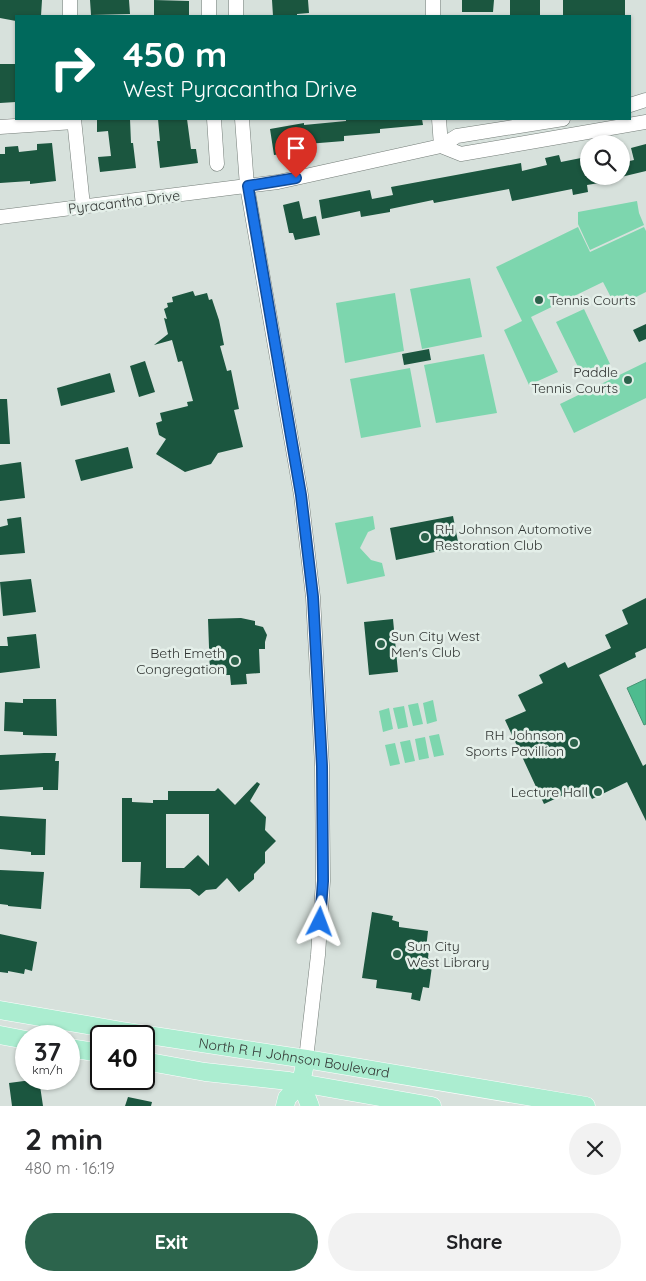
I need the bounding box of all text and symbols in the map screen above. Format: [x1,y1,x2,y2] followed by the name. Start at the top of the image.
[123,32,227,76] text: 450 m
[40,35,105,100] icon: right
[123,75,357,103] text: West Pyracantha Drive
[275,127,317,178] pin
[282,134,310,162] icon: arrive
[580,135,630,185] map controls
[580,135,630,185] button: search
[67,186,181,218] street label: Pyracantha Drive
[549,291,636,309] place label: Tennis Courts
[533,294,545,306] marker: Tennis Courts
[531,363,618,397] place label: Paddle Tennis Courts
[622,374,634,386] marker: Paddle Tennis Courts
[435,520,592,554] place label: RH Johnson Automotive Restoration Club
[419,531,431,543] marker: RH Johnson Automotive Restoration Club
[391,627,480,661] place label: Sun City West Men's Club
[375,638,387,650] marker: Sun City West Men's Club
[136,644,225,678] place label: Beth Emeth Congregation
[229,655,241,667] marker: Beth Emeth Congregation
[465,726,564,760] place label: RH Johnson Sports Pavillion
[568,737,580,749] marker: RH Johnson Sports Pavillion
[511,783,588,801] place label: Lecture Hall
[592,786,604,798] marker: Lecture Hall
[293,895,345,947] position arrow
[407,937,489,971] place label: Sun City West Library
[391,948,403,960] marker: Sun City West Library
[90,1025,155,1090] speed limit sign: 40
[197,1034,391,1082] street label: North R H Johnson Boulevard
[34,1036,61,1067] text: 37
[32,1062,63,1077] text: km/h
[25,1120,103,1158] text: 2 min
[569,1123,621,1175] button: close
[25,1158,115,1178] text: 480 m · 16:19
[25,1213,318,1271] button: Exit
[328,1213,621,1271] button: Share

